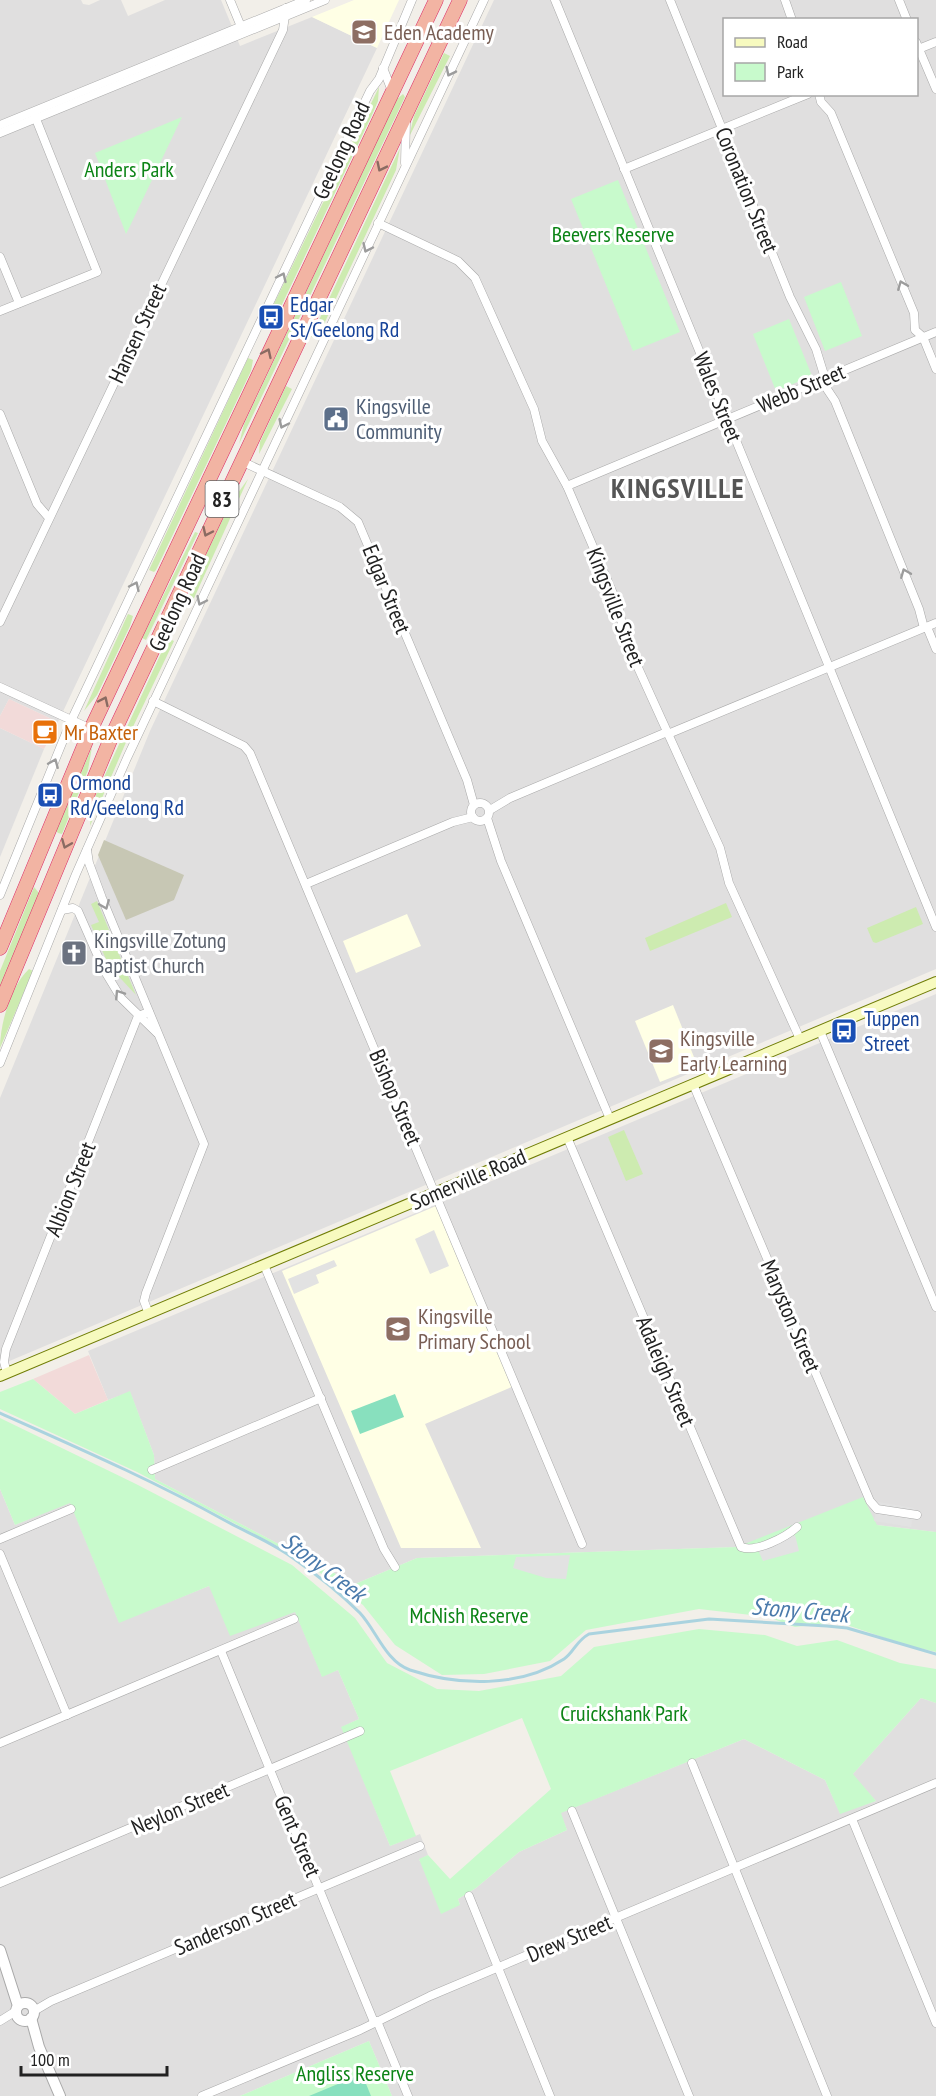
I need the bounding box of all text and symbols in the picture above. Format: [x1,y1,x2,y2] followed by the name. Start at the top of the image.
[349,17,379,47] school or university icon: Eden Academy
[384,18,495,46] place label: Eden Academy
[723,18,918,96] legend
[777,30,808,53] text: Road
[777,60,804,83] text: Park
[446,65,458,76] one-way arrow
[306,97,376,203] street label: Geelong Road
[709,123,785,257] street label: Coronation Street
[84,155,174,183] park label: Anders Park
[376,160,388,171] one-way arrow
[552,220,674,248] park label: Beevers Reserve
[362,241,374,252] one-way arrow
[274,273,286,284] one-way arrow
[102,279,172,387] street label: Hansen Street
[897,280,909,291] one-way arrow
[290,290,399,343] place label: Edgar St/Geelong Rd
[256,302,286,332] bus stop icon: Edgar St/Geelong Rd
[687,348,749,446] street label: Wales Street
[260,349,272,360] one-way arrow
[753,357,849,419] street label: Webb Street
[356,392,443,445] place label: Kingsville Community
[321,404,351,434] public building icon: Kingsville Community
[278,418,290,429] one-way arrow
[611,469,745,506] district label: KINGSVILLE
[206,481,238,517] road number: 83
[202,526,214,537] one-way arrow
[357,540,417,638] street label: Edgar Street
[581,544,651,670] street label: Kingsville Street
[142,549,212,655] street label: Geelong Road
[900,569,912,580] one-way arrow
[127,581,139,592] one-way arrow
[196,594,208,605] one-way arrow
[97,697,109,708] one-way arrow
[30,717,60,747] cafe icon: Mr Baxter
[64,718,138,746] place label: Mr Baxter
[47,758,59,769] one-way arrow
[70,768,184,821] place label: Ormond Rd/Geelong Rd
[35,780,65,810] bus stop icon: Ormond Rd/Geelong Rd
[61,838,73,849] one-way arrow
[98,899,110,910] one-way arrow
[94,926,226,979] place label: Kingsville Zotung Baptist Church
[59,938,89,968] church icon: Kingsville Zotung Baptist Church
[115,990,126,1001] one-way arrow
[864,1004,919,1057] place label: Tuppen Street
[829,1016,859,1046] bus stop icon: Tuppen Street
[680,1024,787,1077] place label: Kingsville Early Learning
[646,1036,676,1066] school or university icon: Kingsville Early Learning
[363,1045,429,1149] street label: Bishop Street
[38,1138,102,1240] street label: Albion Street
[406,1142,530,1216] street label: Somerville Road
[755,1255,827,1377] street label: Maryston Street
[418,1302,532,1355] place label: Kingsville Primary School
[630,1312,702,1430] street label: Adaleigh Street
[383,1314,413,1344] school or university icon: Kingsville Primary School
[276,1525,374,1610] water label: Stony Creek
[750,1590,852,1630] water label: Stony Creek
[409,1601,529,1629] park label: McNish Reserve
[560,1699,688,1727] park label: Cruickshank Park
[127,1775,233,1841] street label: Neylon Street
[268,1791,328,1881] street label: Gent Street
[170,1885,300,1961] street label: Sanderson Street
[522,1908,616,1968] street label: Drew Street
[21,2039,166,2077] scale bar
[30,2048,70,2071] text: 100 m
[296,2059,414,2087] park label: Angliss Reserve

